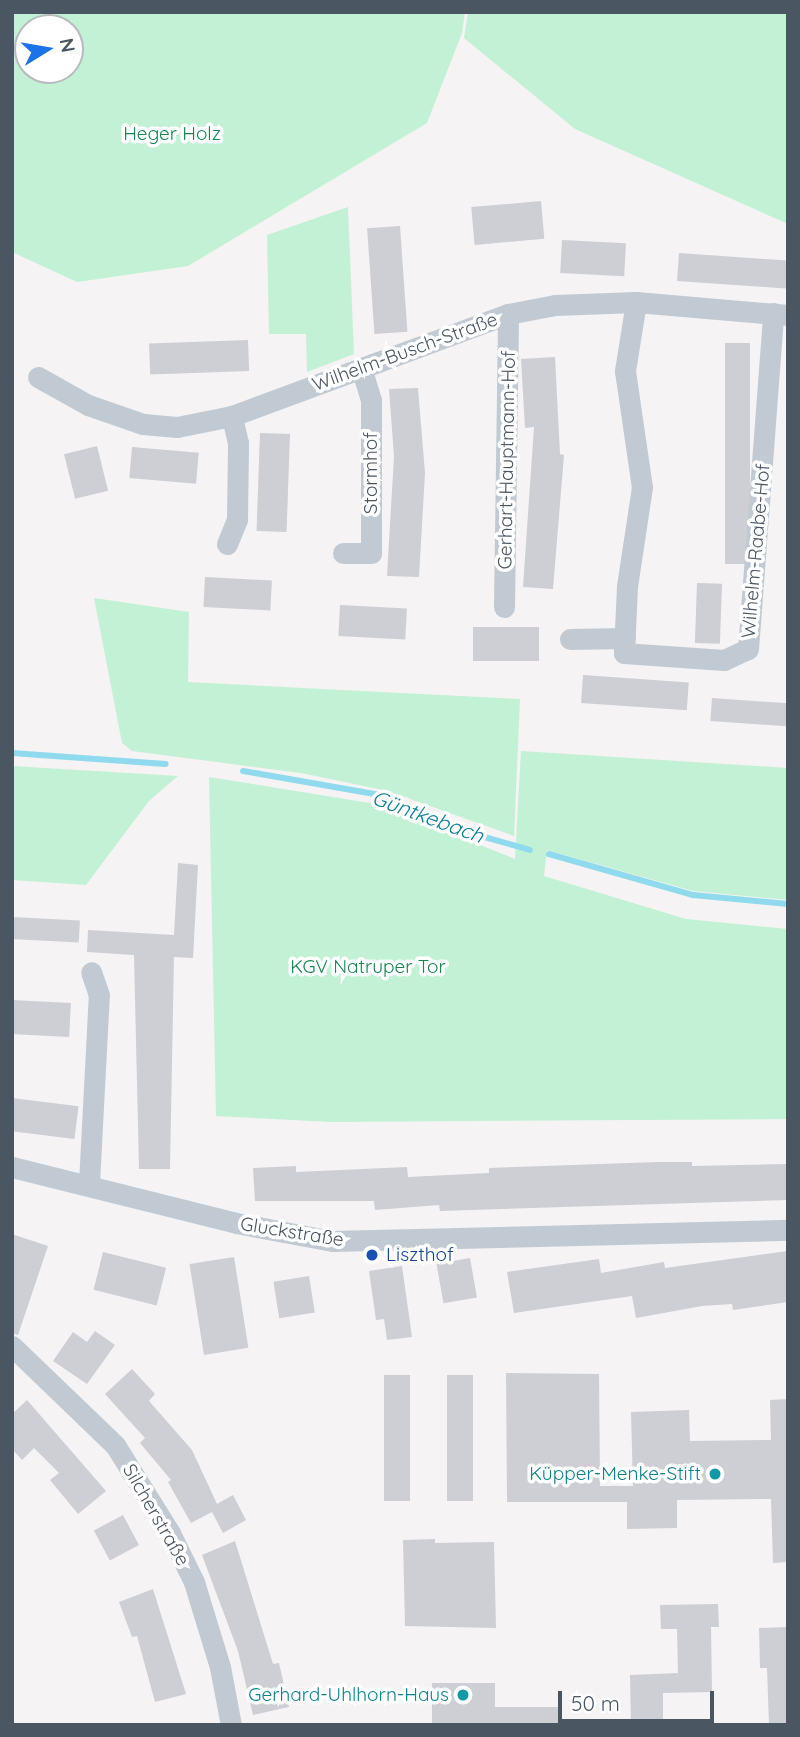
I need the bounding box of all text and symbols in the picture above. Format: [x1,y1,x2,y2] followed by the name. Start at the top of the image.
[14,14,84,84] north arrow
[55,36,81,55] text: N
[123,123,221,145] park label: Heger Holz
[309,308,501,396] street label: Wilhelm-Busch-Straße
[494,350,520,570] street label: Gerhart-Hauptmann-Hof
[360,432,382,514] street label: Stormhof
[737,463,775,639] street label: Wilhelm-Raabe-Hof
[369,784,487,848] water label: Güntkebach
[290,956,446,978] park label: KGV Natruper Tor
[239,1213,345,1251] street label: Gluckstraße
[386,1244,454,1266] place label: Liszthof
[364,1247,380,1263] marker: Liszthof
[118,1460,194,1570] street label: Silcherstraße
[529,1463,701,1485] place label: Küpper-Menke-Stift
[707,1466,723,1482] marker: Küpper-Menke-Stift
[562,1678,718,1722] scale bar
[248,1684,449,1706] place label: Gerhard-Uhlhorn-Haus
[455,1687,471,1703] marker: Gerhard-Uhlhorn-Haus
[571,1690,620,1716] text: 50 m

